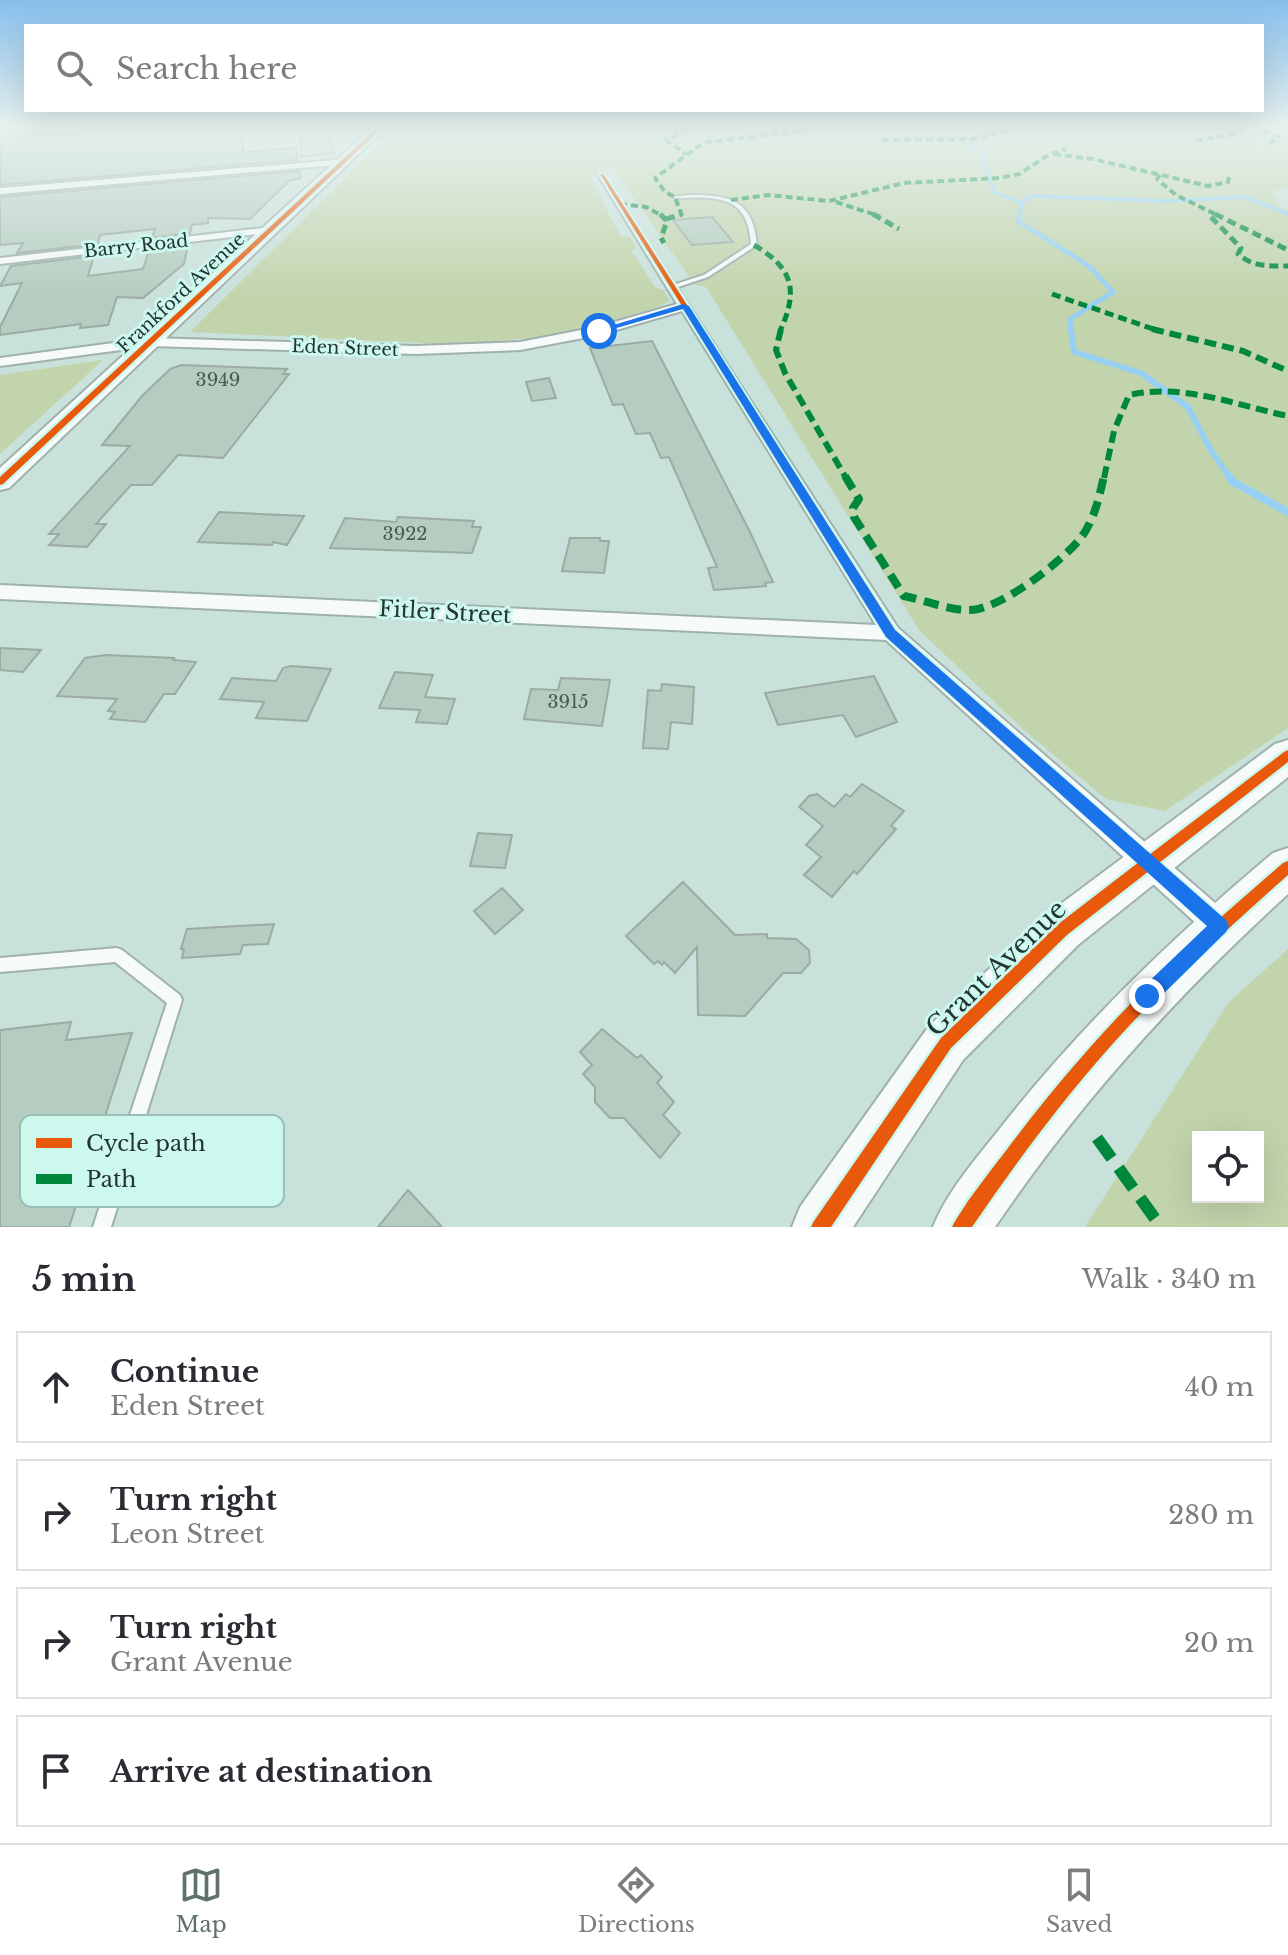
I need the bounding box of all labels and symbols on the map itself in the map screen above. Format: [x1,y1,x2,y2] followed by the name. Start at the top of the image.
[113,228,249,358] street label: Frankford Avenue
[83,230,189,262] street label: Barry Road
[581,313,617,349] route start
[291,335,399,361] street label: Eden Street
[196,369,240,391] house number: 3949
[383,523,427,545] house number: 3922
[378,595,513,629] street label: Fitler Street
[548,691,588,713] house number: 3915
[919,893,1073,1043] street label: Grant Avenue
[1129,978,1165,1014] route end
[20,1115,284,1207] legend
[86,1130,206,1157] text: Cycle path
[86,1166,137,1193] text: Path

